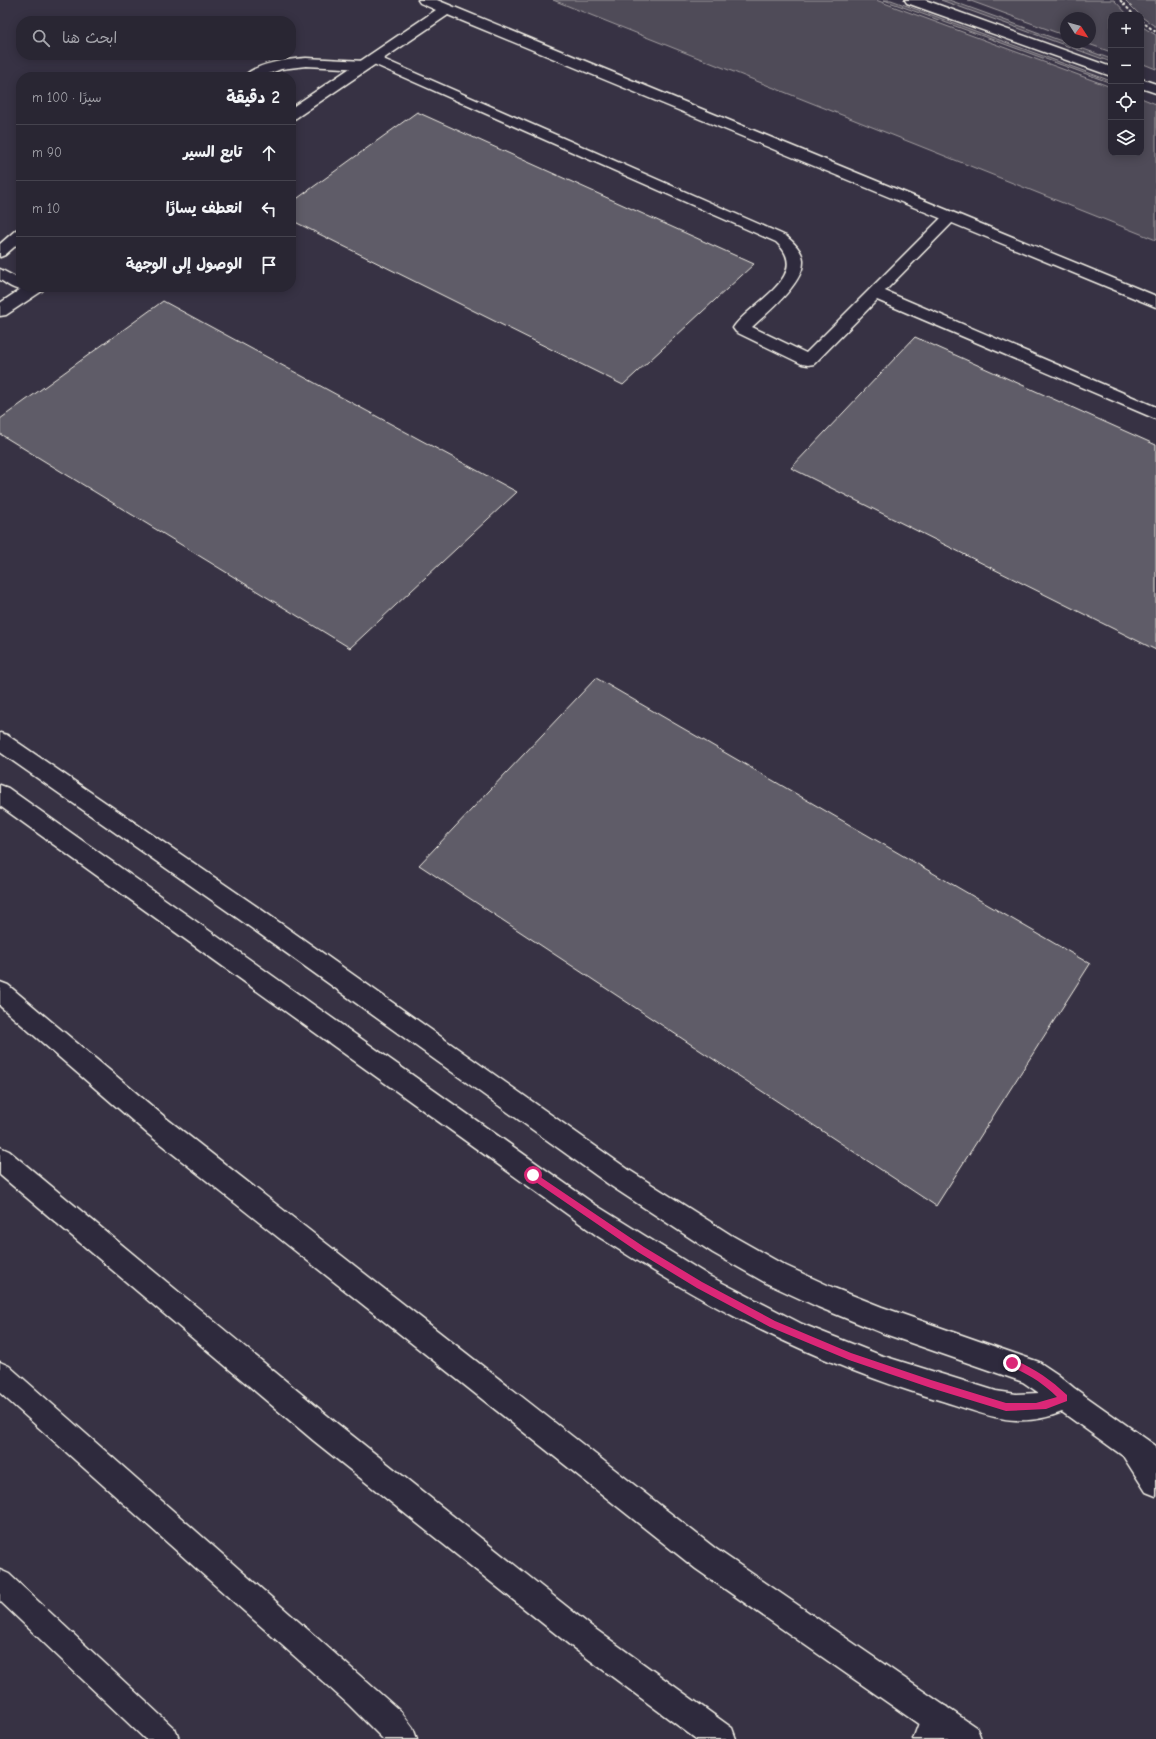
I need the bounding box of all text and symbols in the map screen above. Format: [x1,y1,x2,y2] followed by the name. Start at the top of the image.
[1060,12,1096,48] north arrow
[1108,12,1144,156] map controls
[1108,12,1144,48] button: +
[16,16,296,60] search box
[30,27,52,49] icon: search
[62,29,117,47] text: ابحث هنا
[1108,48,1144,84] button: −
[1108,84,1144,120] button: locate
[226,88,280,107] text: 2 دقيقة
[32,90,102,105] text: سيرًا · 100 m
[1108,120,1144,156] button: layers
[258,142,280,164] icon: ahead
[183,143,242,161] text: تابع السير
[32,145,62,160] text: 90 m
[258,198,280,220] icon: left
[166,199,242,217] text: انعطف يسارًا
[32,201,60,216] text: 10 m
[258,254,280,276] icon: arrive
[126,255,242,273] text: الوصول إلى الوجهة
[524,1166,542,1184] route start
[1003,1354,1021,1372] route end

